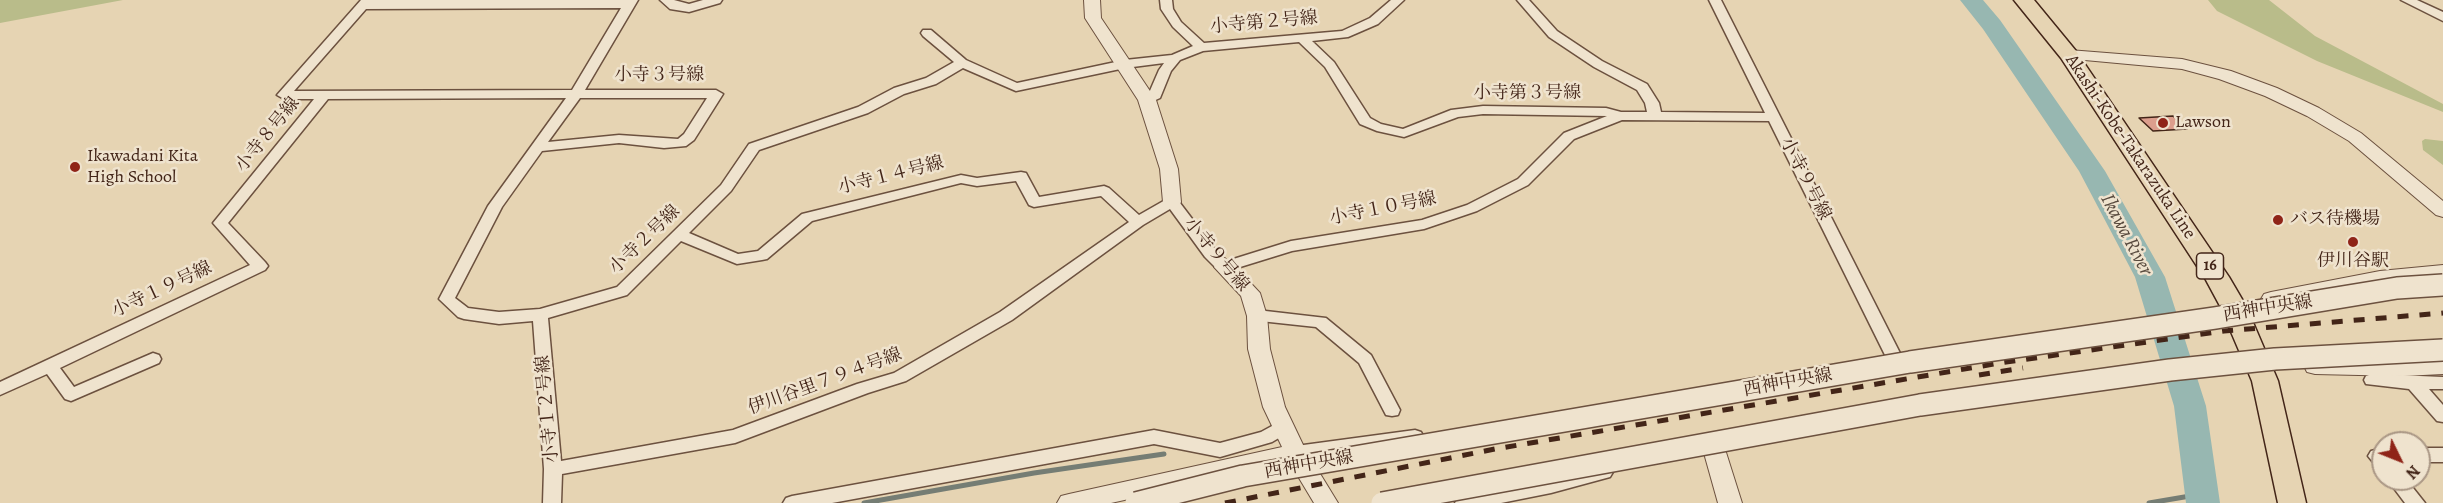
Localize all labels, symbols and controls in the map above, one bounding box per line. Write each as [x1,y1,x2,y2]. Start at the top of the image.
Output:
street label: 小寺第２号線 [1209,8,1319,38]
street label: Akashi-Kobe-Takarazuka Line [2060,51,2200,243]
street label: 小寺３号線 [614,65,704,87]
street label: 小寺第３号線 [1473,83,1581,105]
street label: 小寺８号線 [231,93,305,177]
place label: Lawson [2175,112,2231,134]
marker: Lawson [2156,116,2170,130]
street label: 小寺９号線 [1775,134,1835,224]
place label: Ikawadani Kita High School [87,146,198,188]
street label: 小寺１４号線 [836,152,946,200]
marker: Ikawadani Kita High School [68,160,82,174]
street label: 小寺１０号線 [1328,188,1438,230]
water label: Ikawa River [2095,190,2157,280]
street label: 小寺２号線 [605,201,685,279]
place label: バス待機場 [2290,209,2380,231]
marker: バス待機場 [2271,213,2285,227]
street label: 小寺９号線 [1179,214,1253,296]
marker: 伊川谷駅 [2346,235,2360,249]
place label: 伊川谷駅 [2317,251,2389,273]
road number: 16 [2196,253,2224,279]
street label: 小寺１９号線 [108,257,216,323]
street label: 西神中央線 [2222,291,2314,327]
street label: 伊川谷里７９４号線 [745,344,905,420]
street label: 小寺１２号線 [533,354,563,464]
street label: 西神中央線 [1742,365,1834,401]
north arrow [2371,431,2431,491]
street label: 西神中央線 [1263,447,1355,483]
text: N [2401,460,2425,484]

